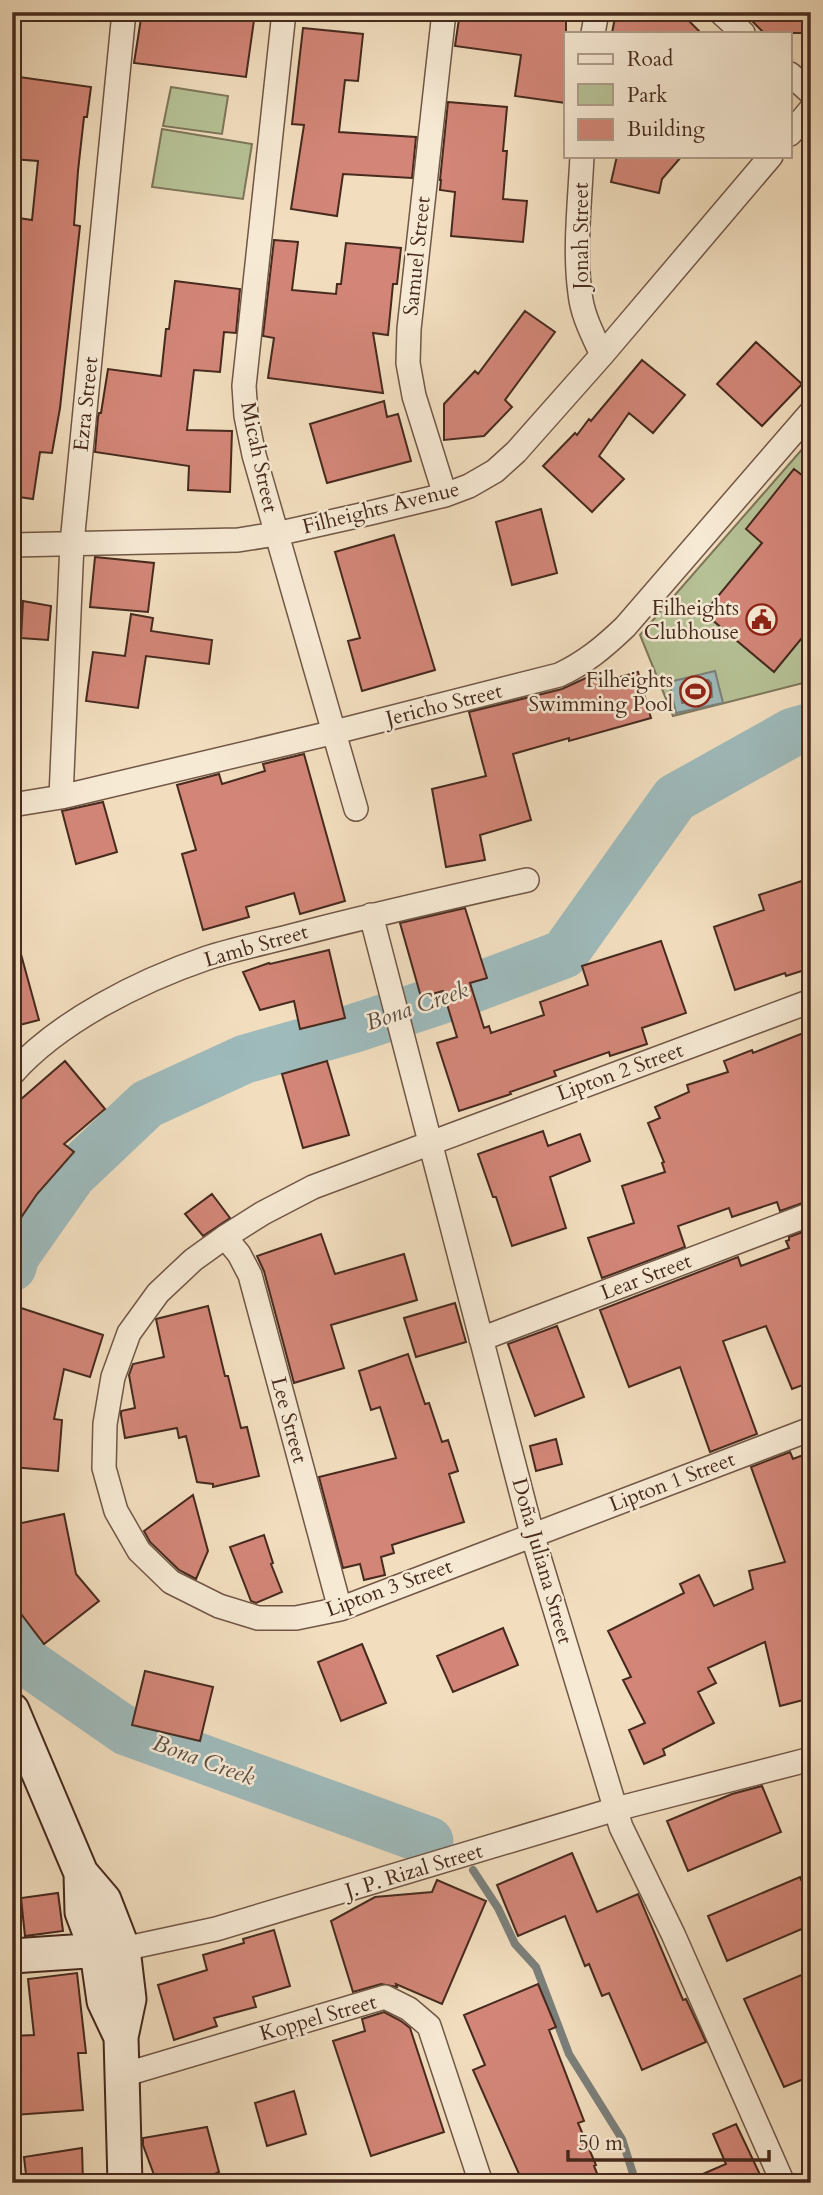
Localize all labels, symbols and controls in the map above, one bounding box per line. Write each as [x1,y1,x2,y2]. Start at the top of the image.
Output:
legend [564,32,792,158]
text: Road [627,45,673,74]
text: Park [627,81,668,110]
text: Building [627,115,705,144]
street label: Jonah Street [567,182,596,293]
street label: Samuel Street [396,194,438,317]
street label: Ezra Street [67,355,105,453]
street label: Micah Street [233,399,285,515]
street label: Filheights Avenue [299,474,463,542]
place label: Filheights Clubhouse [644,594,739,647]
public building icon: Filheights Clubhouse [745,603,779,637]
place label: Filheights Swimming Pool [529,666,673,719]
sports icon: Filheights Swimming Pool [679,675,713,709]
street label: Jericho Street [380,676,506,734]
street label: Lamb Street [201,917,312,975]
water label: Bona Creek [362,974,473,1038]
street label: Lipton 2 Street [553,1036,687,1108]
street label: Lear Street [596,1246,696,1308]
street label: Lee Street [264,1374,314,1467]
street label: Lipton 1 Street [605,1445,739,1519]
street label: Doña Juliana Street [504,1475,580,1648]
street label: Lipton 3 Street [322,1552,456,1624]
water label: Bona Creek [149,1727,260,1793]
street label: J. P. Rizal Street [339,1836,486,1906]
street label: Koppel Street [256,1987,380,2049]
scale bar [568,2118,769,2162]
text: 50 m [578,2129,623,2158]

